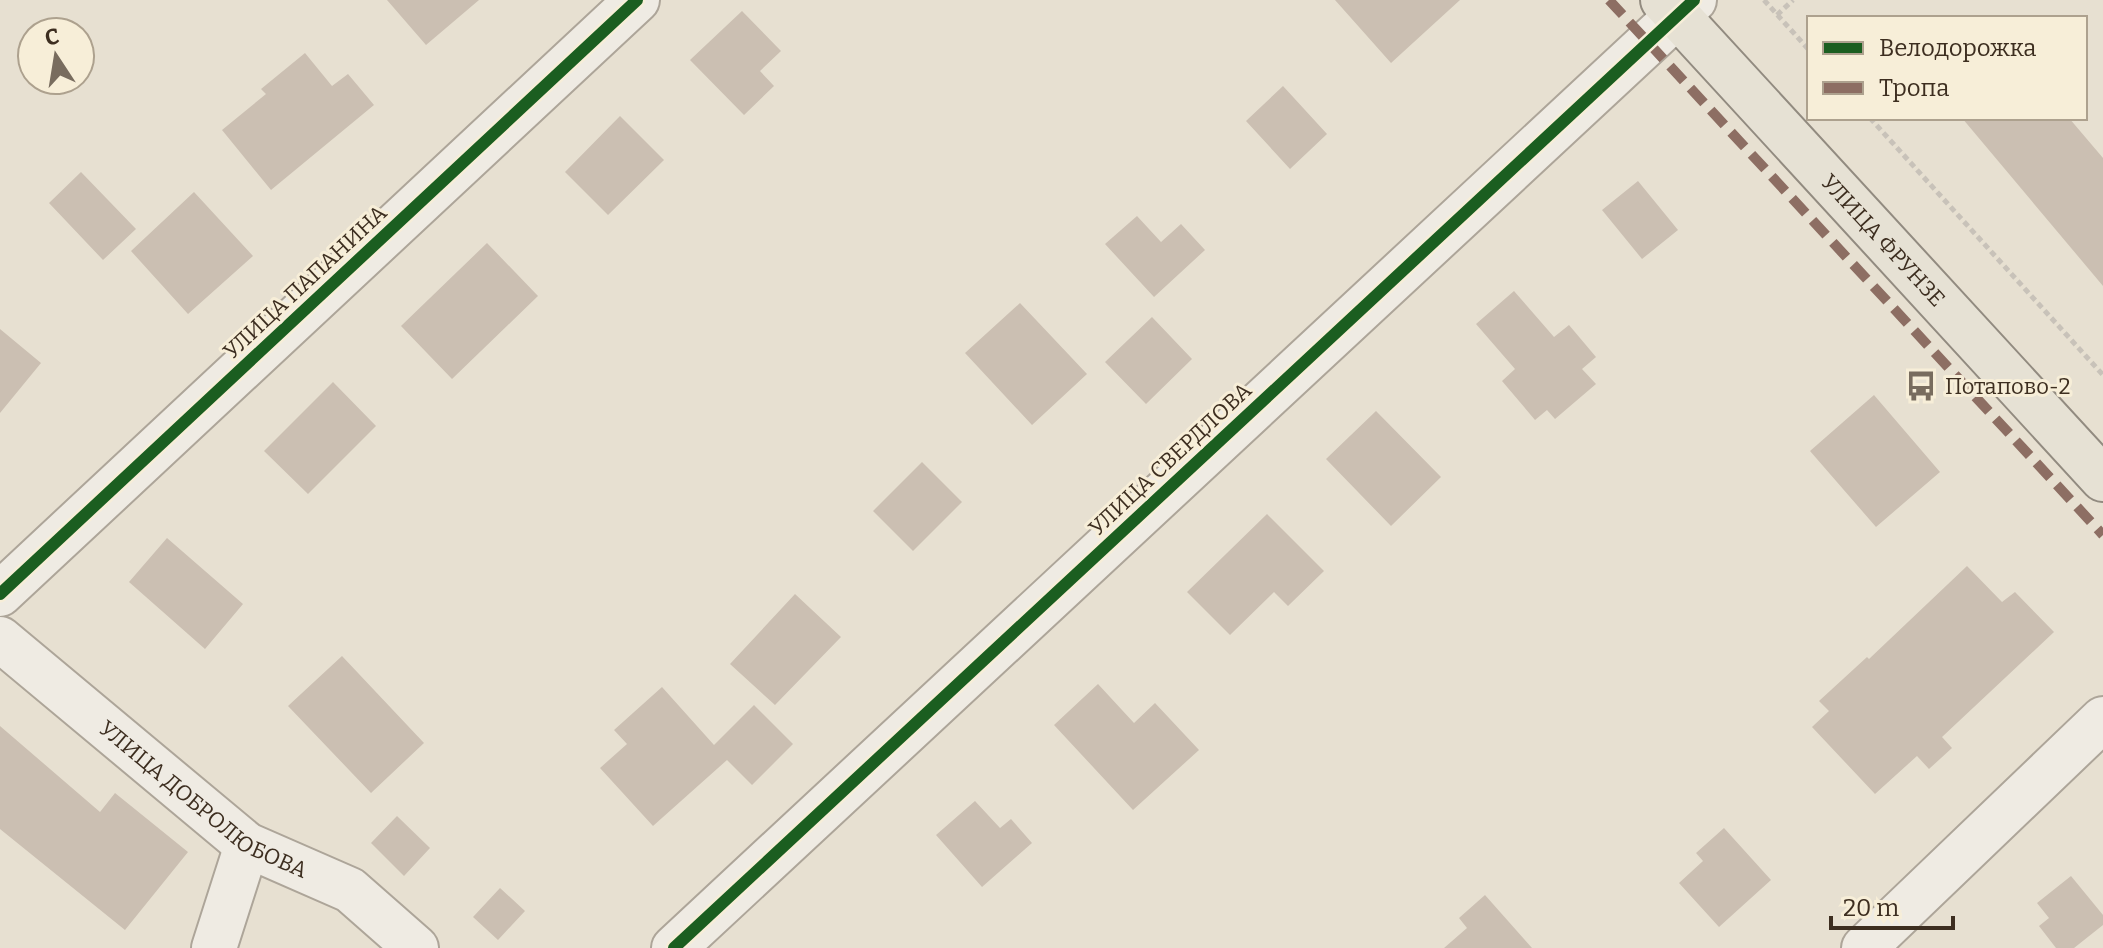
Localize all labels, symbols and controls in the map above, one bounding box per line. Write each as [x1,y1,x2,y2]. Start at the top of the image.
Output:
north arrow [16,16,96,96]
legend [1807,16,2087,120]
text: С [42,22,62,52]
text: Велодорожка [1879,34,2036,62]
text: Тропа [1879,74,1950,102]
street label: УЛИЦА ФРУНЗЕ [1816,168,1951,312]
street label: УЛИЦА ПАПАНИНА [218,199,393,365]
bus stop icon: Потапово-2 [1904,369,1938,403]
place label: Потапово-2 [1945,373,2071,400]
street label: УЛИЦА СВЕРДЛОВА [1083,376,1257,541]
street label: УЛИЦА ДОБРОЛЮБОВА [94,714,312,883]
scale bar [1831,880,1953,930]
text: 20 m [1843,894,1899,922]

